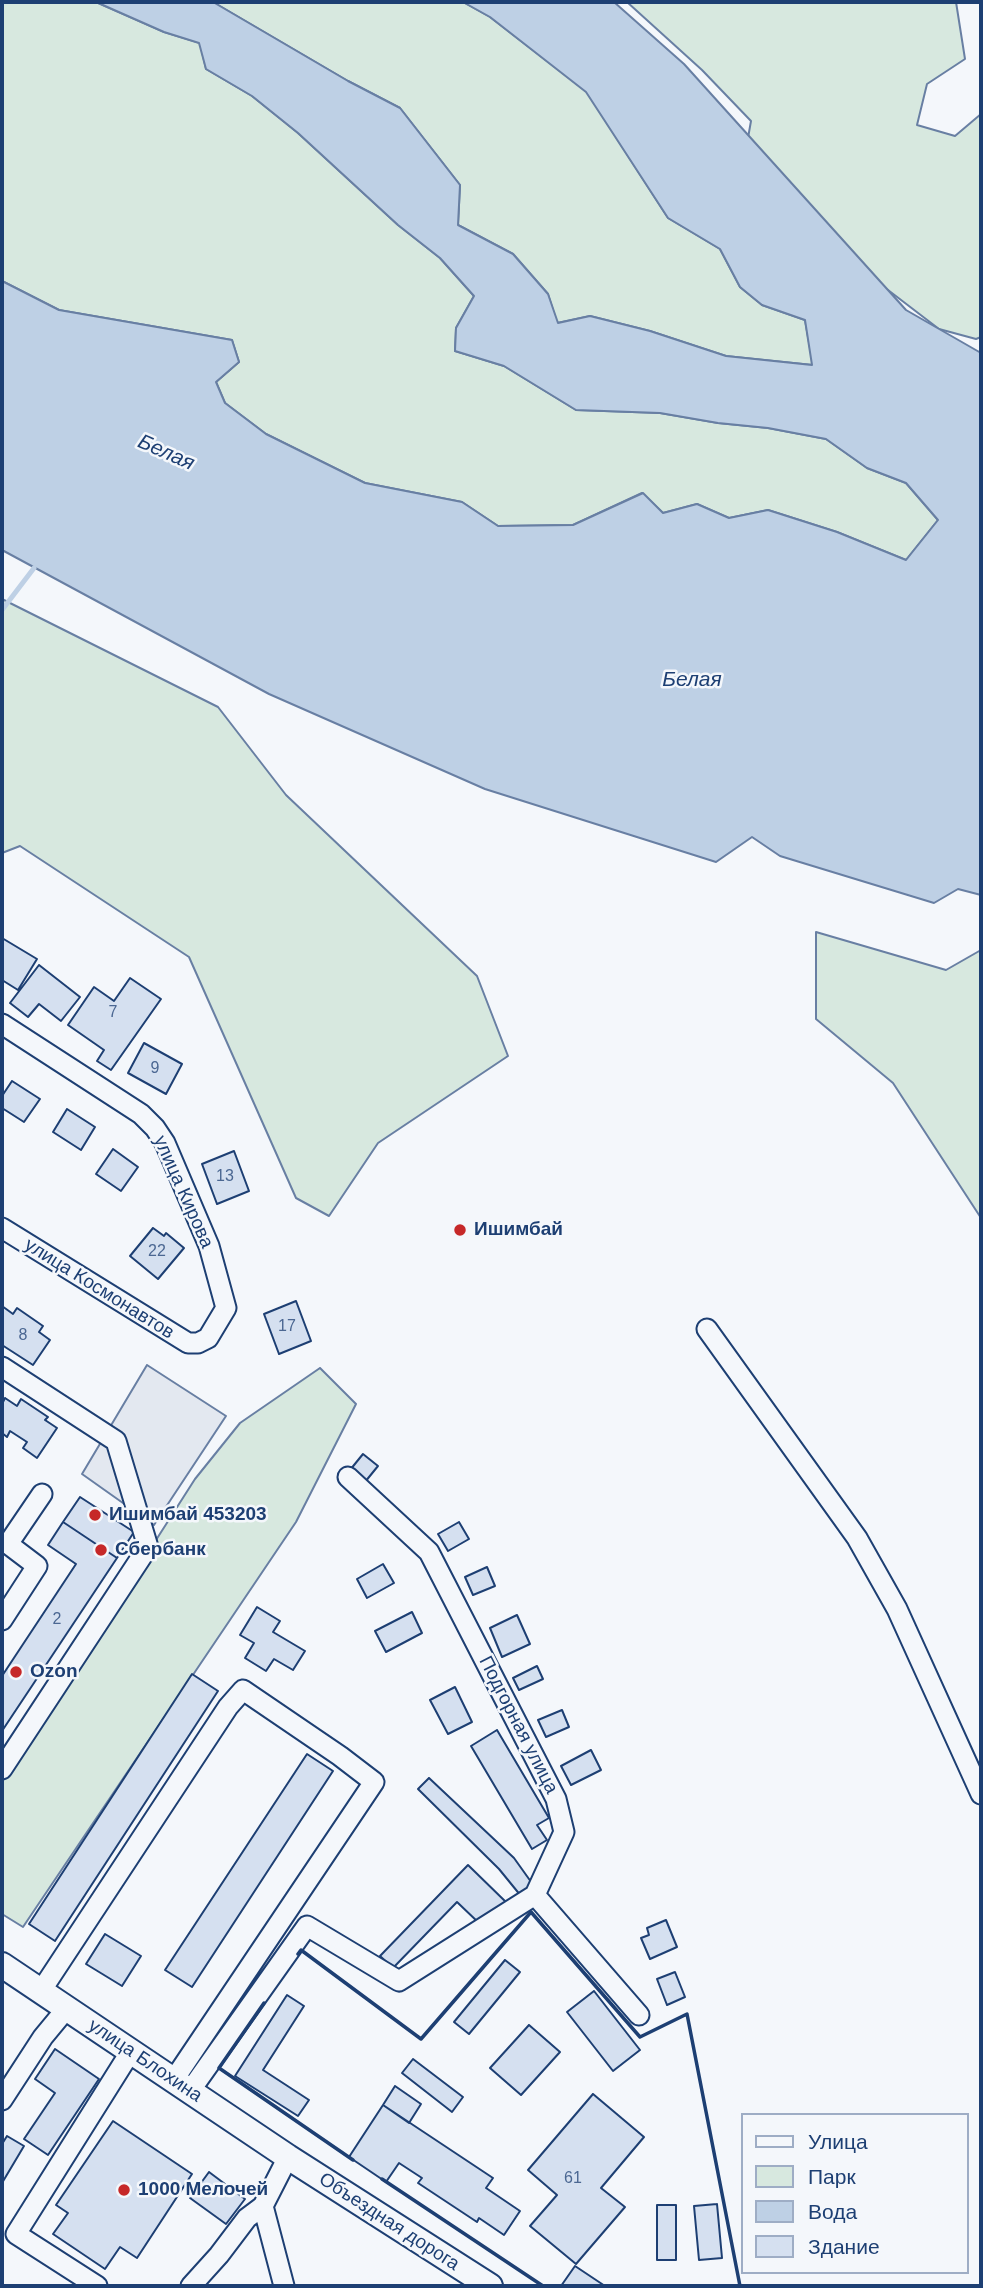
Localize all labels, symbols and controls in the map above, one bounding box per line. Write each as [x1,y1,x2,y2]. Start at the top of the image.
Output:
water label: Белая [134,429,198,477]
water label: Белая [662,667,722,693]
house number: 7 [109,1003,117,1023]
house number: 9 [151,1059,159,1079]
street label: улица Кирова [148,1132,218,1252]
house number: 13 [216,1167,234,1187]
place label: Ишимбай [474,1219,563,1241]
marker: Ишимбай [452,1222,468,1238]
street label: улица Космонавтов [20,1234,178,1344]
house number: 22 [148,1242,166,1262]
house number: 17 [278,1317,296,1337]
house number: 8 [19,1326,27,1346]
place label: Ишимбай 453203 [109,1504,267,1526]
marker: Ишимбай 453203 [87,1507,103,1523]
place label: Сбербанк [115,1539,206,1561]
marker: Сбербанк [93,1542,109,1558]
house number: 2 [53,1610,61,1630]
street label: Подгорная улица [473,1652,563,1798]
place label: Ozon [30,1661,77,1683]
marker: Ozon [8,1664,24,1680]
street label: улица Блохина [84,2014,206,2108]
legend [741,2113,969,2274]
text: Улица [808,2130,868,2153]
text: Парк [808,2165,856,2188]
street label: Объездная дорога [314,2168,464,2276]
house number: 61 [564,2169,582,2189]
place label: 1000 Мелочей [138,2179,268,2201]
marker: 1000 Мелочей [116,2182,132,2198]
text: Вода [808,2200,857,2223]
text: Здание [808,2235,880,2258]

